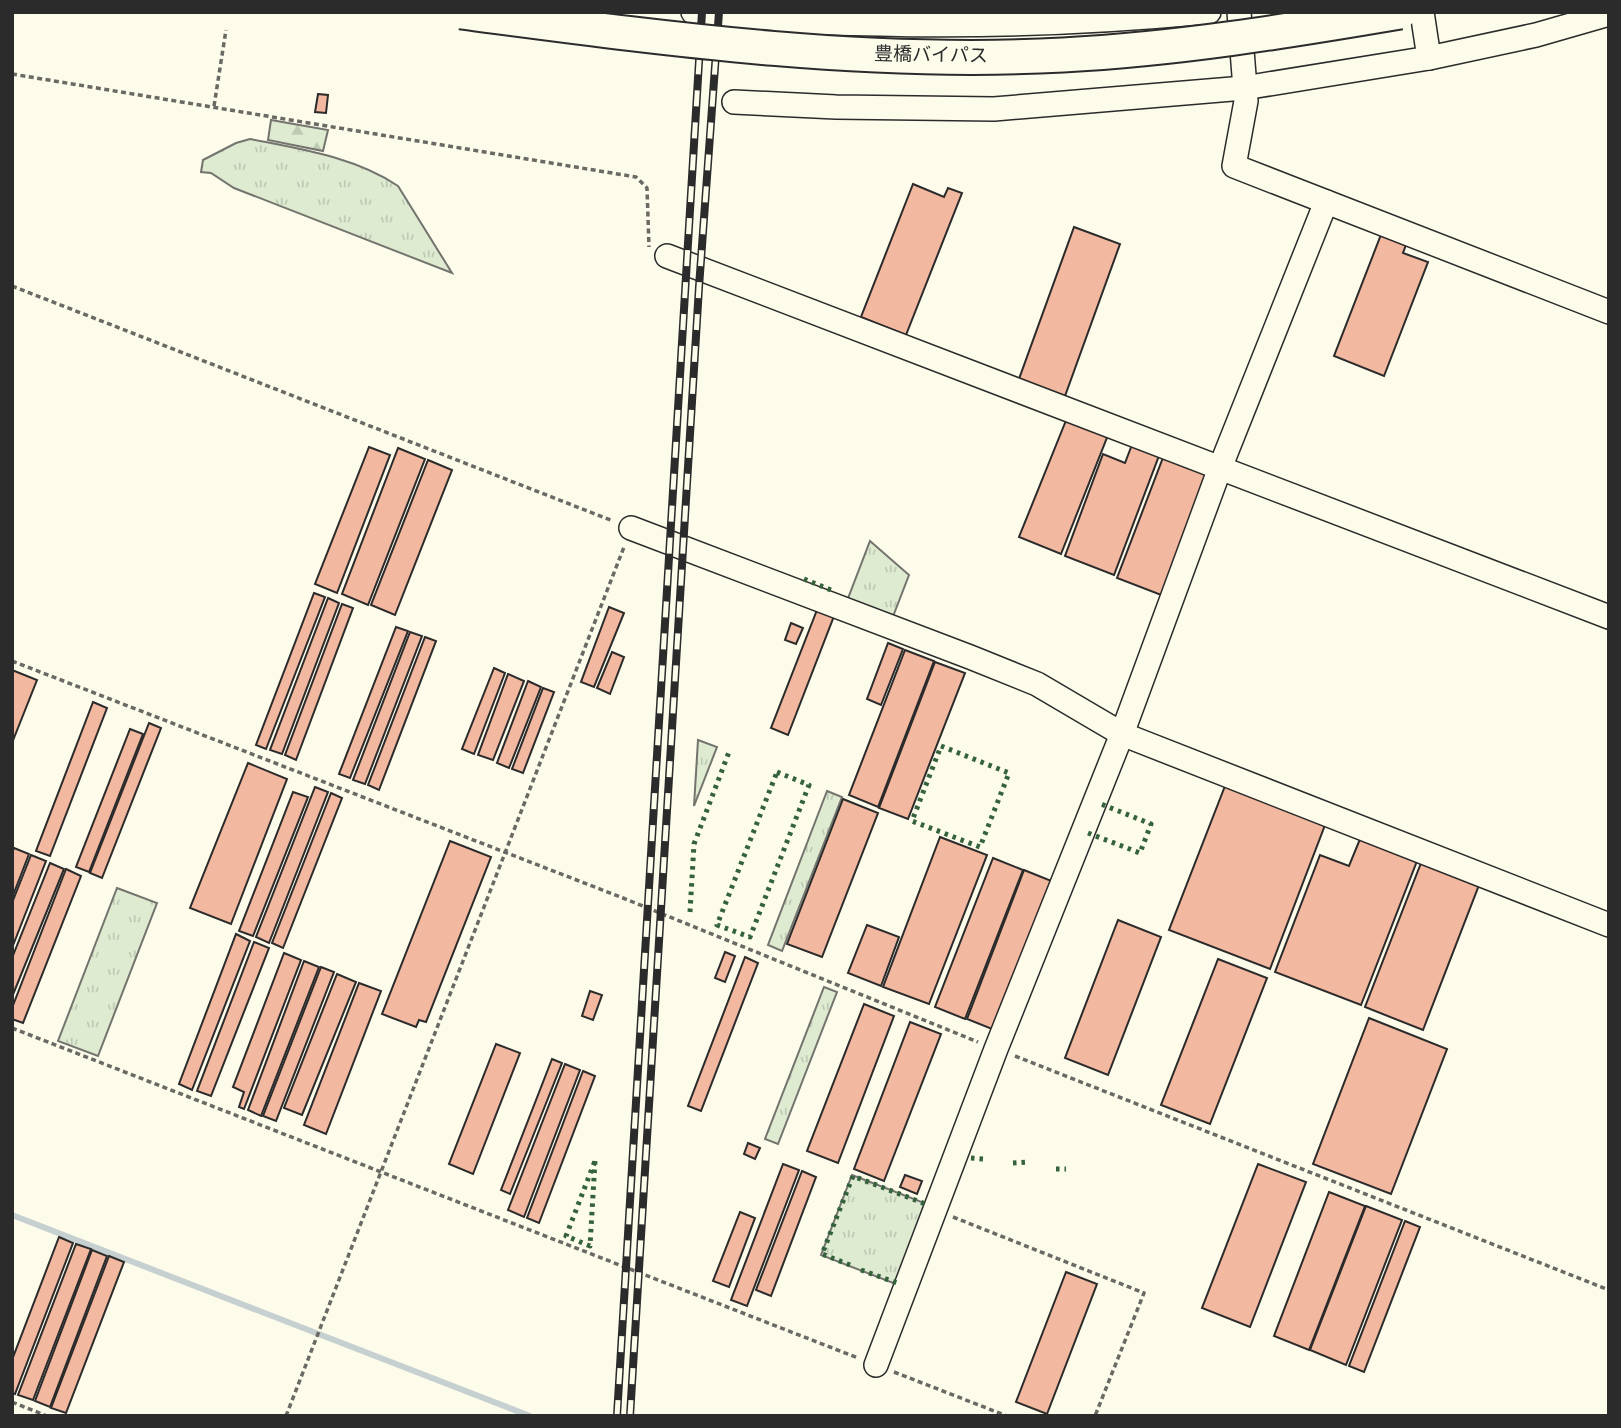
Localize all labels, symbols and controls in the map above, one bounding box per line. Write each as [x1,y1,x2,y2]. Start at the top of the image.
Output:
street label: 豊橋バイパス [874,42,988,66]

